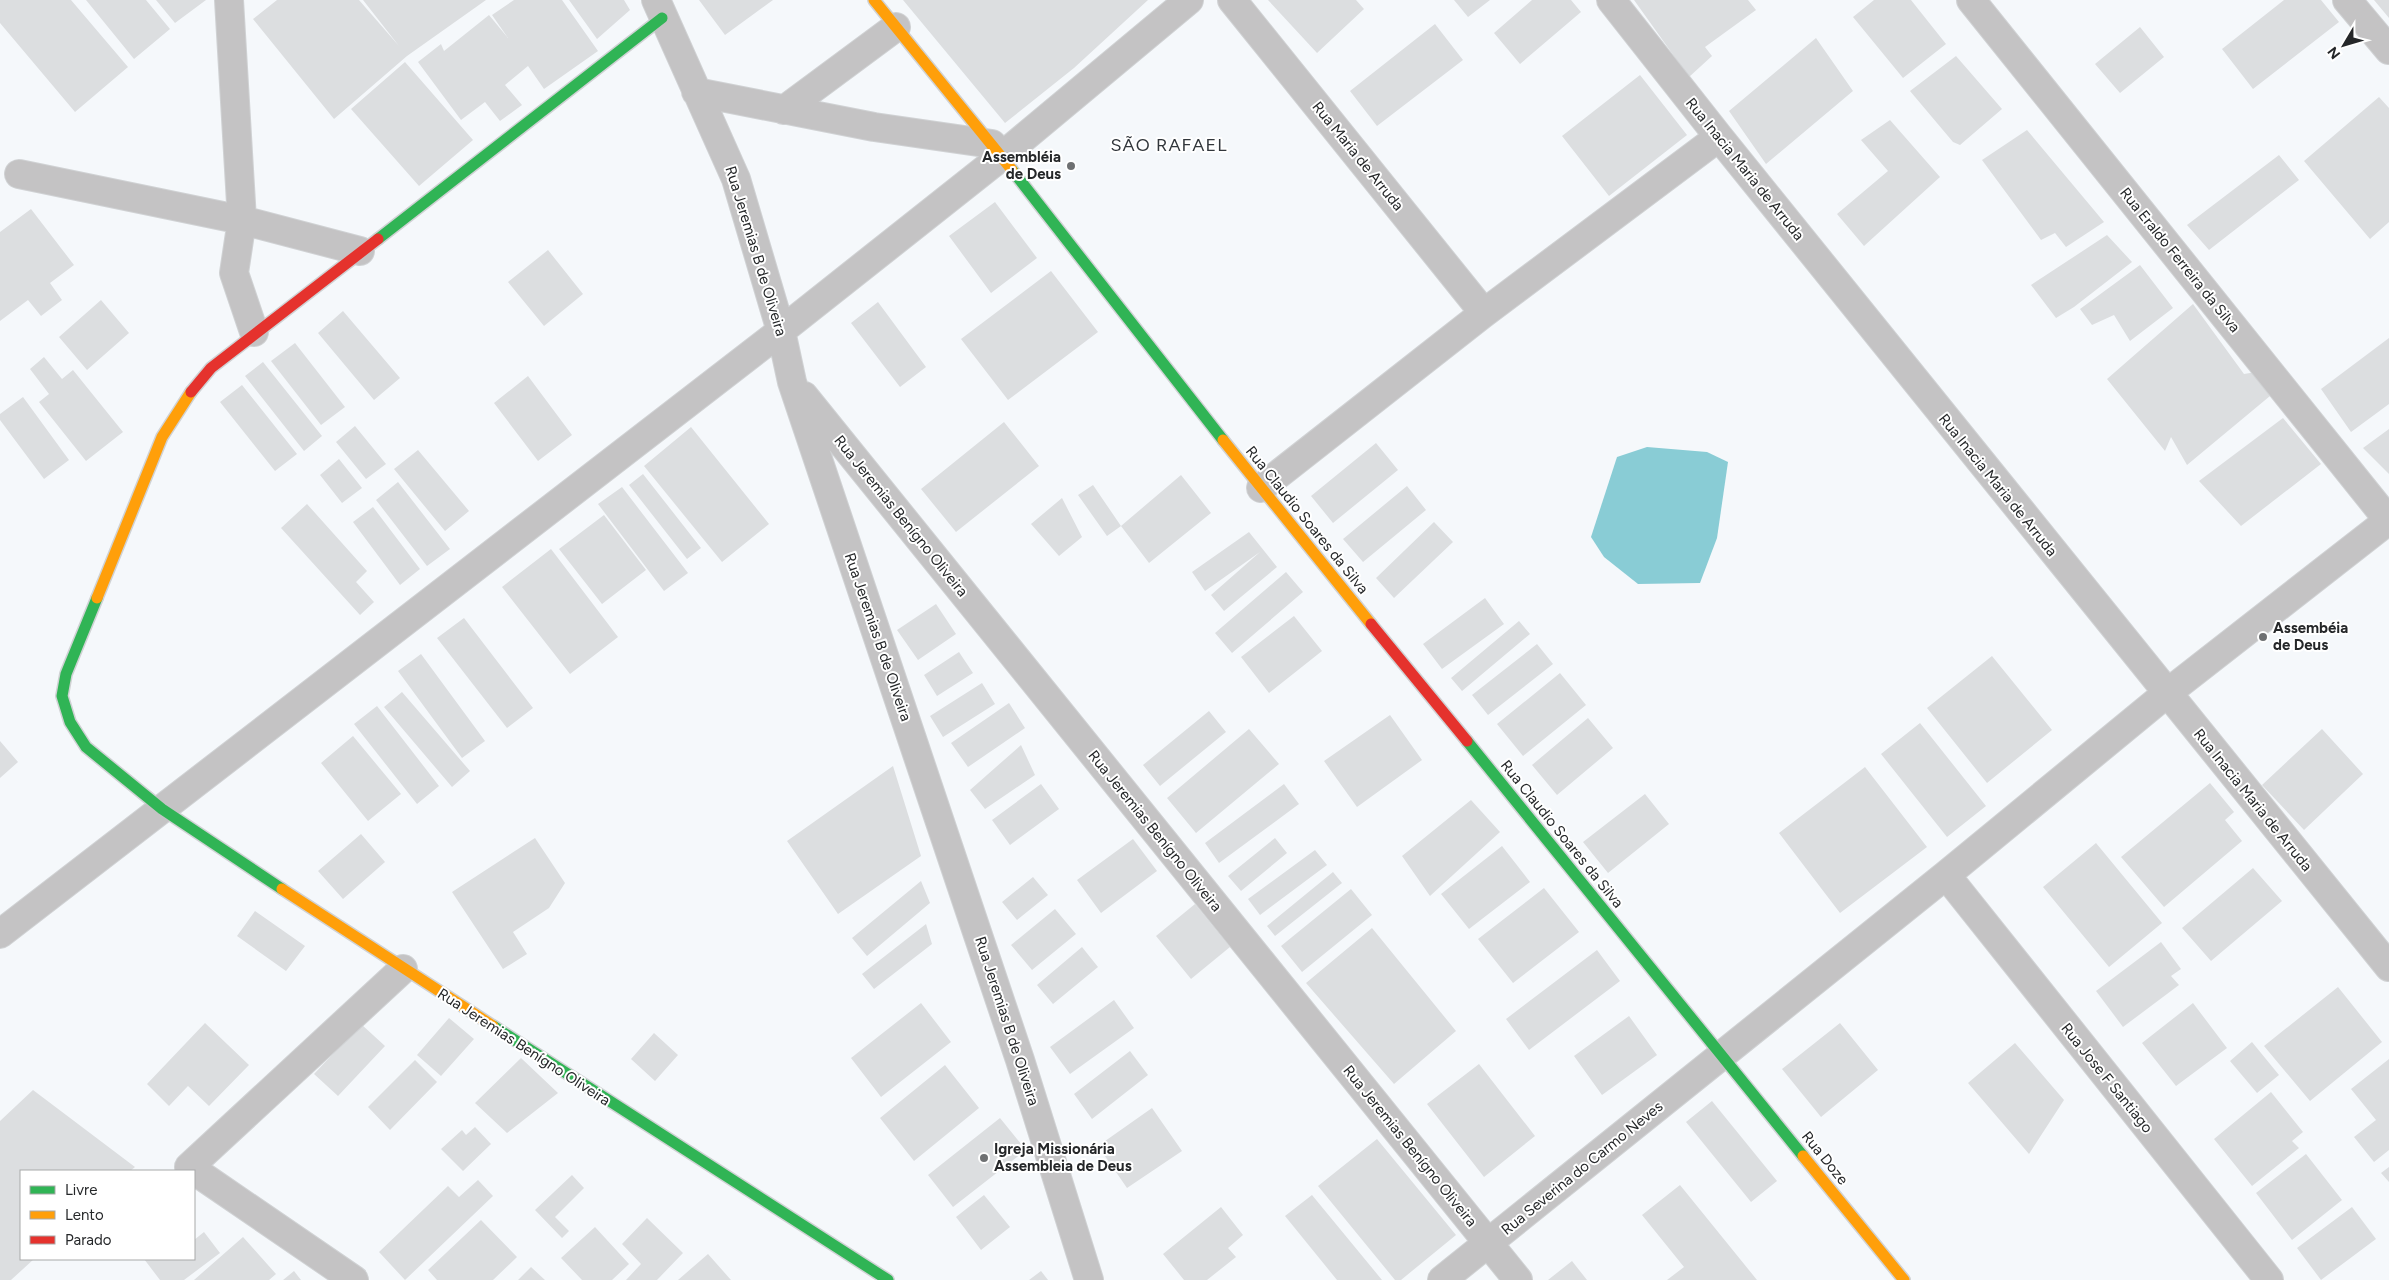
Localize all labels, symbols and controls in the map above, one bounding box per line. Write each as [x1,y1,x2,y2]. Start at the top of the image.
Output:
north arrow [2319,20,2369,70]
text: N [2324,43,2344,62]
street label: Rua Inacia Maria de Arruda [1682,94,1808,244]
street label: Rua Maria de Arruda [1308,98,1408,214]
district label: SÃO RAFAEL [1110,134,1228,156]
place label: Assembléia de Deus [982,148,1061,183]
marker: Assembléia de Deus [1065,160,1077,172]
street label: Rua Jeremias B de Oliveira [722,164,790,338]
street label: Rua Eraldo Ferreira da Silva [2116,184,2244,336]
street label: Rua Inacia Maria de Arruda [1935,410,2061,560]
street label: Rua Jeremias Benígno Oliveira [830,432,972,600]
street label: Rua Claudio Soares da Silva [1242,443,1372,597]
street label: Rua Jeremias B de Oliveira [841,550,915,724]
place label: Assembéia de Deus [2273,619,2348,654]
marker: Assembéia de Deus [2257,631,2269,643]
street label: Rua Inacia Maria de Arruda [2190,725,2316,875]
street label: Rua Jeremias Benígno Oliveira [1084,747,1226,915]
street label: Rua Claudio Soares da Silva [1497,757,1627,911]
street label: Rua Jeremias B de Oliveira [971,934,1043,1108]
street label: Rua Jeremias Benígno Oliveira [434,984,614,1110]
street label: Rua Jose F Santiago [2057,1020,2157,1137]
street label: Rua Jeremias Benígno Oliveira [1339,1062,1481,1230]
street label: Rua Severina do Carmo Neves [1498,1097,1666,1239]
street label: Rua Doze [1798,1128,1852,1188]
place label: Igreja Missionária Assembleia de Deus [994,1140,1132,1175]
marker: Igreja Missionária Assembleia de Deus [978,1152,990,1164]
legend [20,1170,195,1260]
text: Livre [65,1181,97,1199]
text: Lento [65,1206,104,1224]
text: Parado [65,1231,112,1249]

